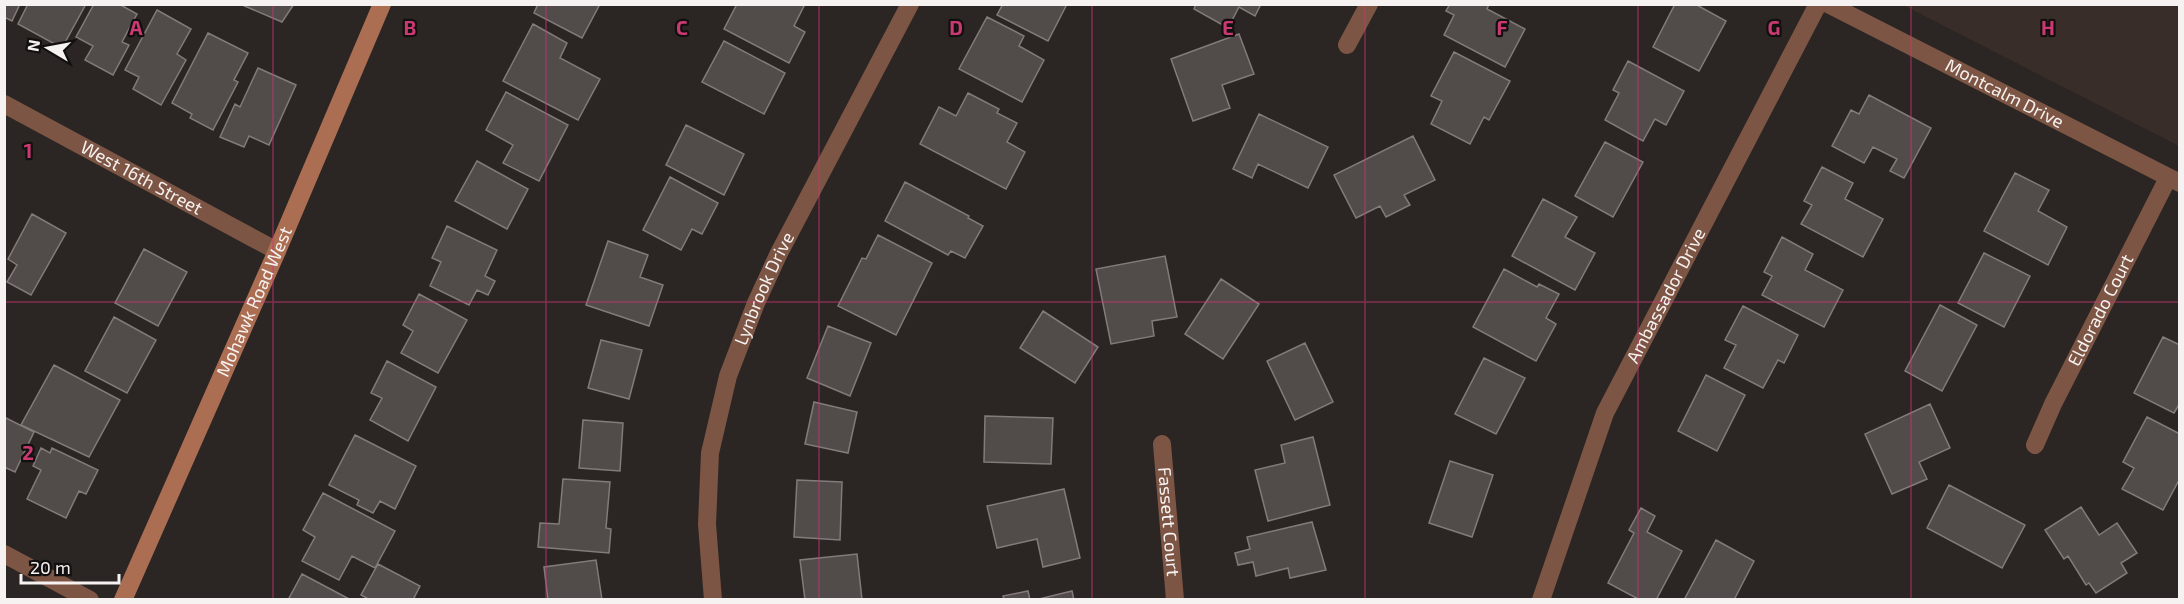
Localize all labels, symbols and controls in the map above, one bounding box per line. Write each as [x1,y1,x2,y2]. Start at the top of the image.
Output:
text: A [129,15,143,39]
text: B [404,15,416,39]
text: C [676,15,688,39]
text: D [949,15,963,39]
text: E [1222,15,1234,39]
text: F [1496,15,1508,39]
text: G [1768,15,1780,39]
text: H [2041,15,2055,39]
north arrow [18,18,78,78]
text: N [22,38,43,53]
street label: Montcalm Drive [1942,54,2068,132]
street label: West 16th Street [77,135,207,219]
text: 1 [24,138,32,162]
street label: Mohawk Road West [211,223,296,380]
street label: Ambassador Drive [1621,224,1710,367]
street label: Lynbrook Drive [729,228,798,348]
street label: Eldorado Court [2062,250,2137,369]
text: 2 [22,440,34,464]
street label: Fassett Court [1154,466,1185,577]
scale bar [21,547,118,585]
text: 20 m [30,556,71,578]

